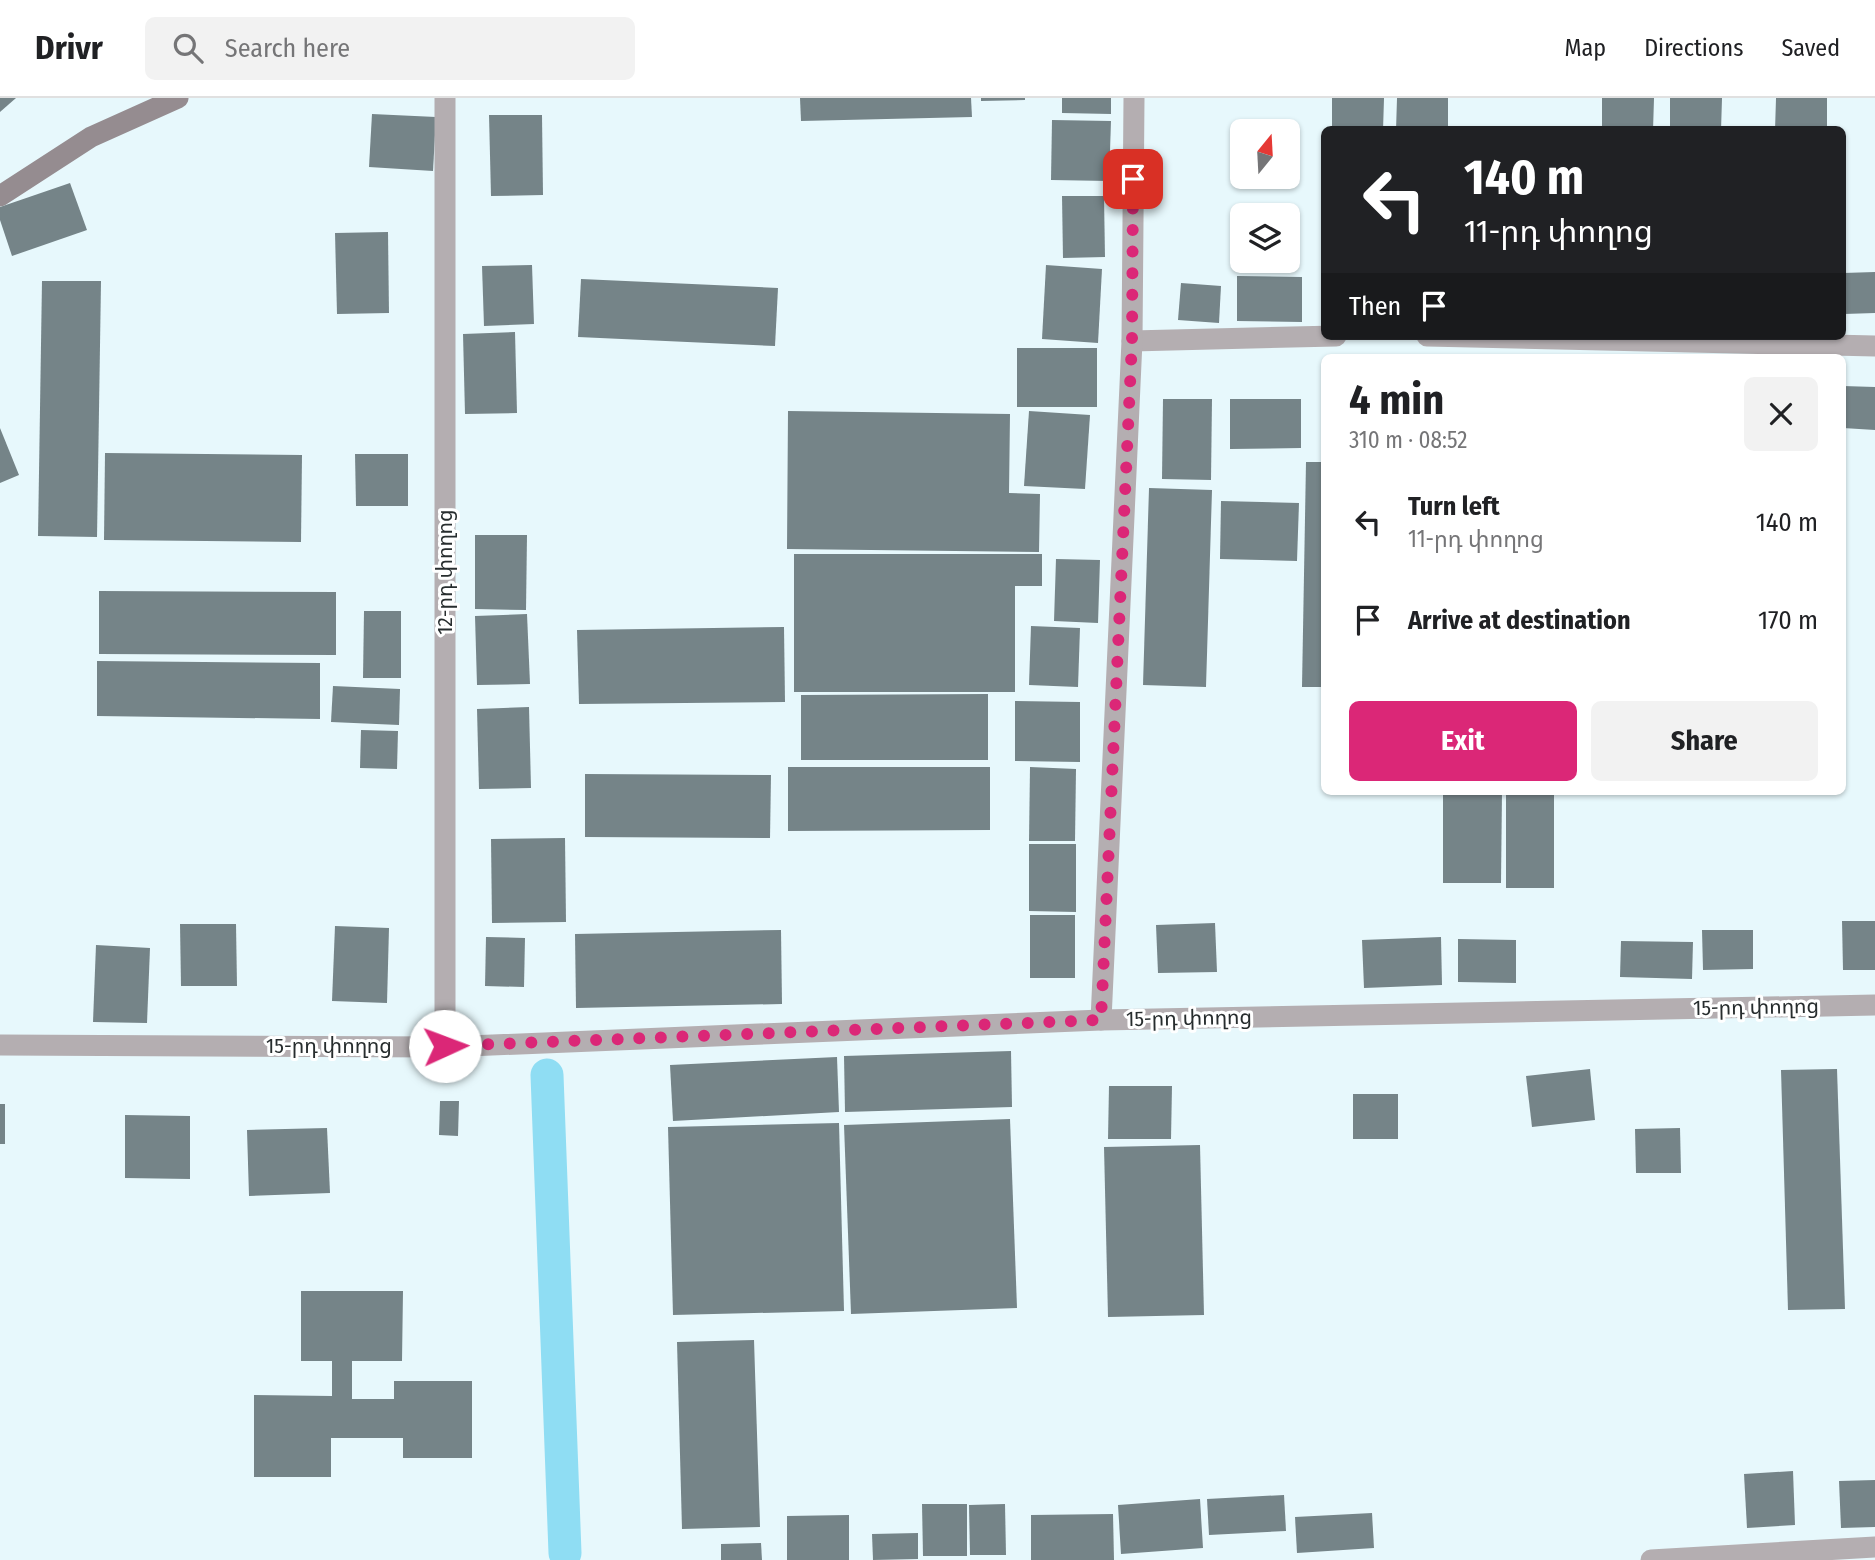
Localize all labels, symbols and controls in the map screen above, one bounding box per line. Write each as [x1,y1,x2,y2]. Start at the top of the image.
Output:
search box [145,17,635,80]
text: Drivr [35,28,103,68]
icon: search [169,29,207,67]
text: Search here [225,33,350,64]
text: Map [1565,34,1606,62]
text: Directions [1644,34,1743,62]
text: Saved [1781,34,1840,62]
north arrow [1230,119,1300,189]
map controls [1230,119,1300,273]
text: 140 m [1464,148,1584,207]
pin [1103,149,1163,209]
icon: left [1349,154,1440,245]
icon: arrive [1114,160,1152,198]
button: layers [1230,203,1300,273]
text: 11-րդ փողոց [1464,212,1653,250]
icon: arrive [1415,287,1453,325]
text: Then [1349,291,1401,322]
text: 4 min [1349,375,1444,425]
button: close [1744,377,1818,451]
text: 310 m · 08:52 [1349,426,1467,454]
text: Turn left [1408,491,1500,522]
icon: left [1349,503,1387,541]
text: 140 m [1756,507,1818,538]
street label: 12-րդ փողոց [432,509,458,635]
text: 11-րդ փողոց [1408,525,1544,553]
icon: arrive [1349,601,1387,639]
text: Arrive at destination [1408,605,1631,636]
text: 170 m [1758,605,1818,636]
button: Exit [1349,701,1577,781]
button: Share [1591,701,1818,781]
street label: 15-րդ փողոց [1693,993,1819,1021]
street label: 15-րդ փողոց [1126,1004,1252,1032]
position arrow [408,1009,482,1083]
street label: 15-րդ փողոց [266,1033,392,1059]

